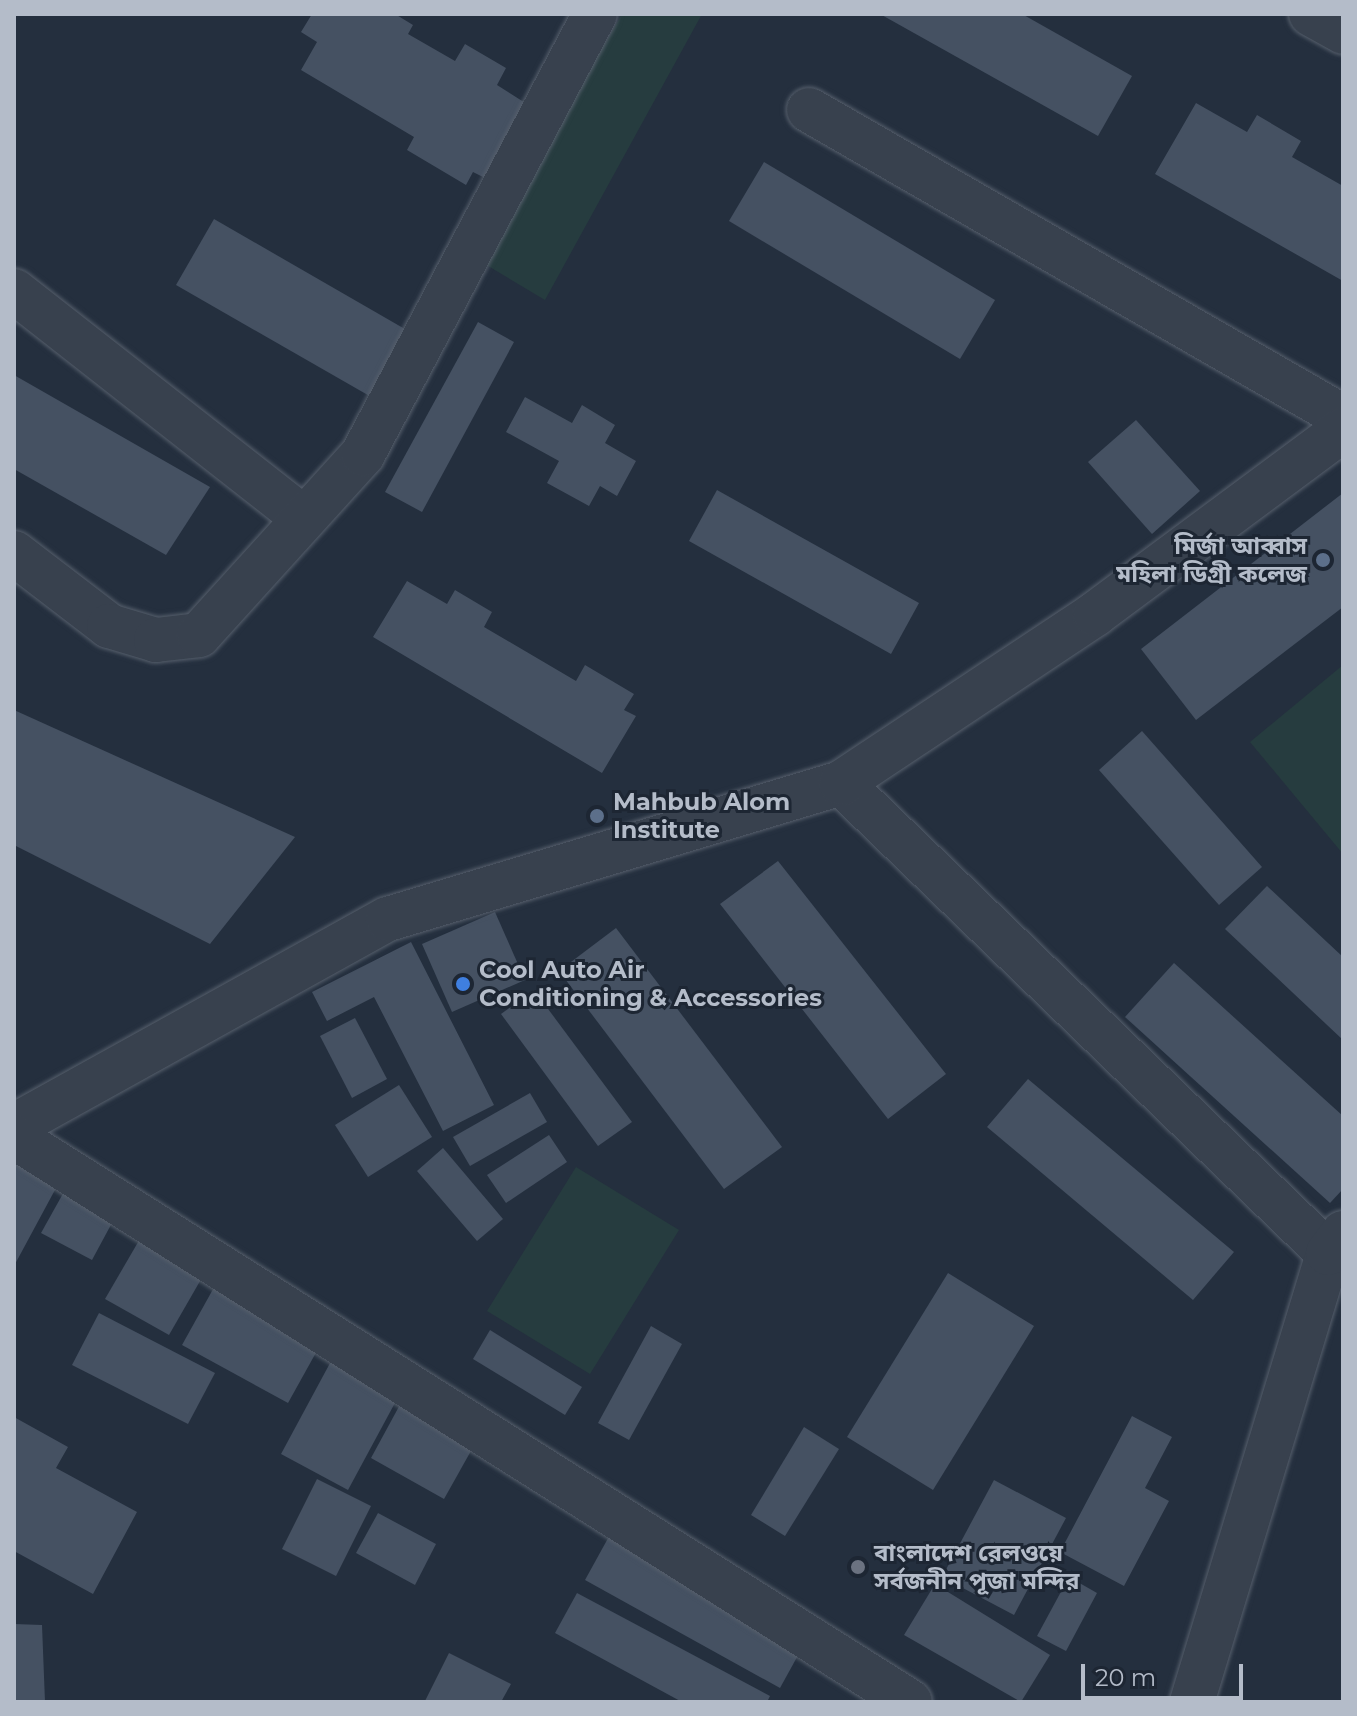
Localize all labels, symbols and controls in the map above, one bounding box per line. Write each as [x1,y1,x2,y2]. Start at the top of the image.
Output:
place label: মির্জা আব্বাস মহিলা ডিগ্রী কলেজ [1116,532,1307,588]
marker: মির্জা আব্বাস মহিলা ডিগ্রী কলেজ [1314,551,1332,569]
place label: Mahbub Alom Institute [613,788,790,844]
marker: Mahbub Alom Institute [588,807,606,825]
place label: Cool Auto Air Conditioning & Accessories [479,956,822,1012]
marker: Cool Auto Air Conditioning & Accessories [454,975,472,993]
place label: বাংলাদেশ রেলওয়ে সর্বজনীন পূজা মন্দির [874,1539,1079,1595]
marker: বাংলাদেশ রেলওয়ে সর্বজনীন পূজা মন্দির [849,1558,867,1576]
scale bar [1085,1648,1247,1698]
text: 20 m [1095,1663,1156,1692]

